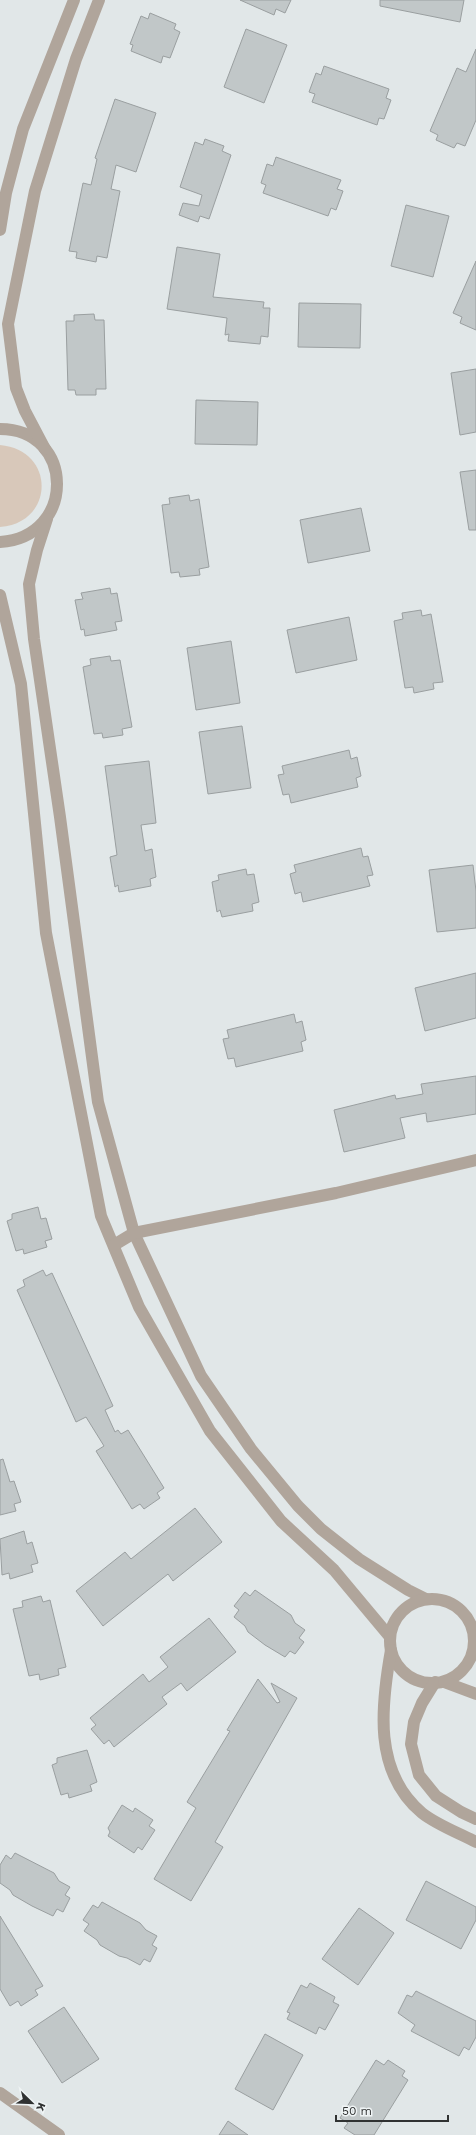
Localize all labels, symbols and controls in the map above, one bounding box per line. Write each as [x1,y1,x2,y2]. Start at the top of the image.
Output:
north arrow [12,2083,52,2123]
scale bar [336,2097,448,2123]
text: K [33,2101,48,2113]
text: 50 m [342,2104,372,2118]

